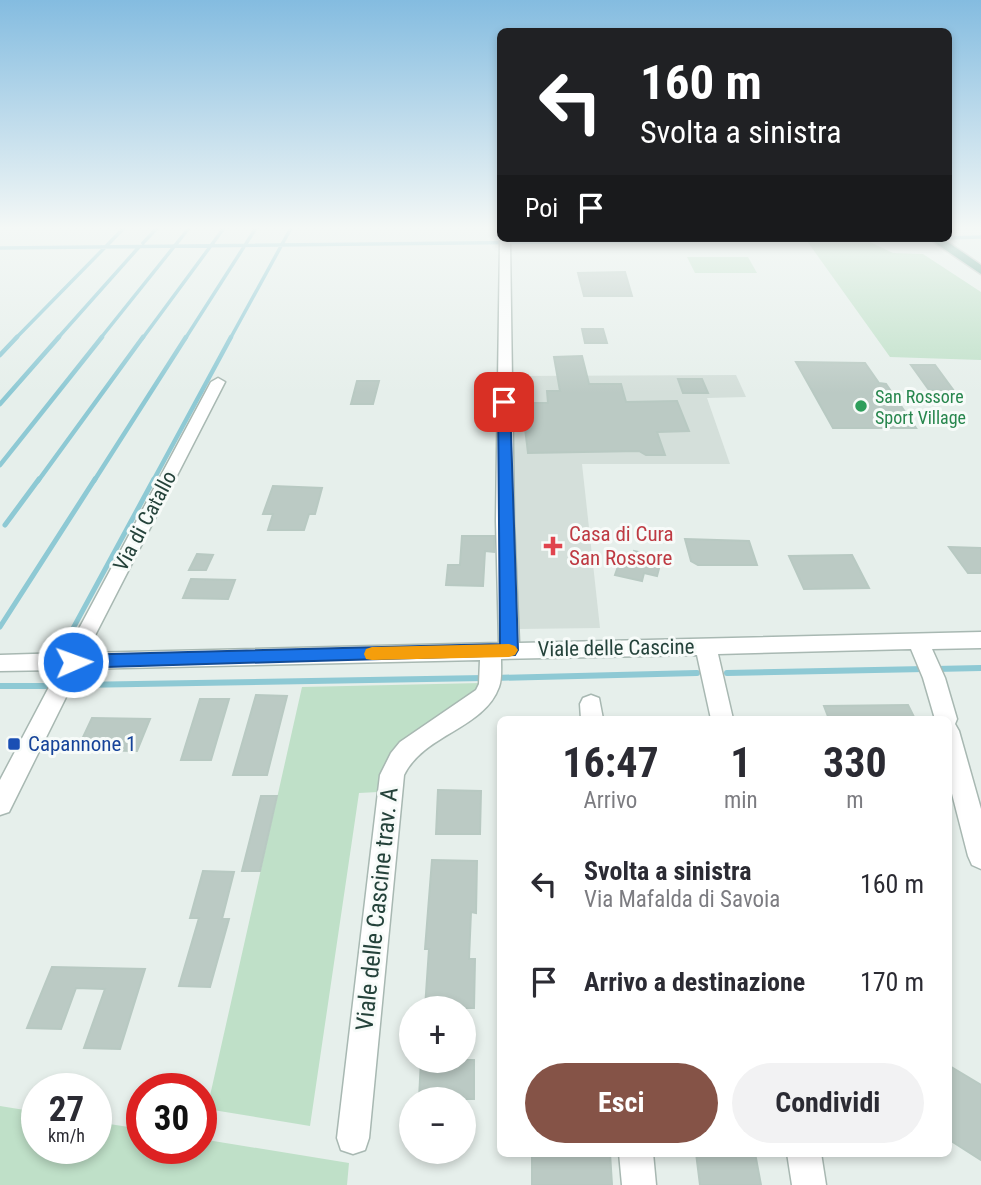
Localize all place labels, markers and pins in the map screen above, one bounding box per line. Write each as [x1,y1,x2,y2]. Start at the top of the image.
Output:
pin [474,372,534,432]
place label: San Rossore Sport Village [875,386,966,428]
marker: San Rossore Sport Village [853,398,869,414]
place label: Casa di Cura San Rossore [569,522,674,570]
marker: Casa di Cura San Rossore [543,536,563,556]
place label: Capannone 1 [28,732,136,756]
marker: Capannone 1 [6,736,22,752]

